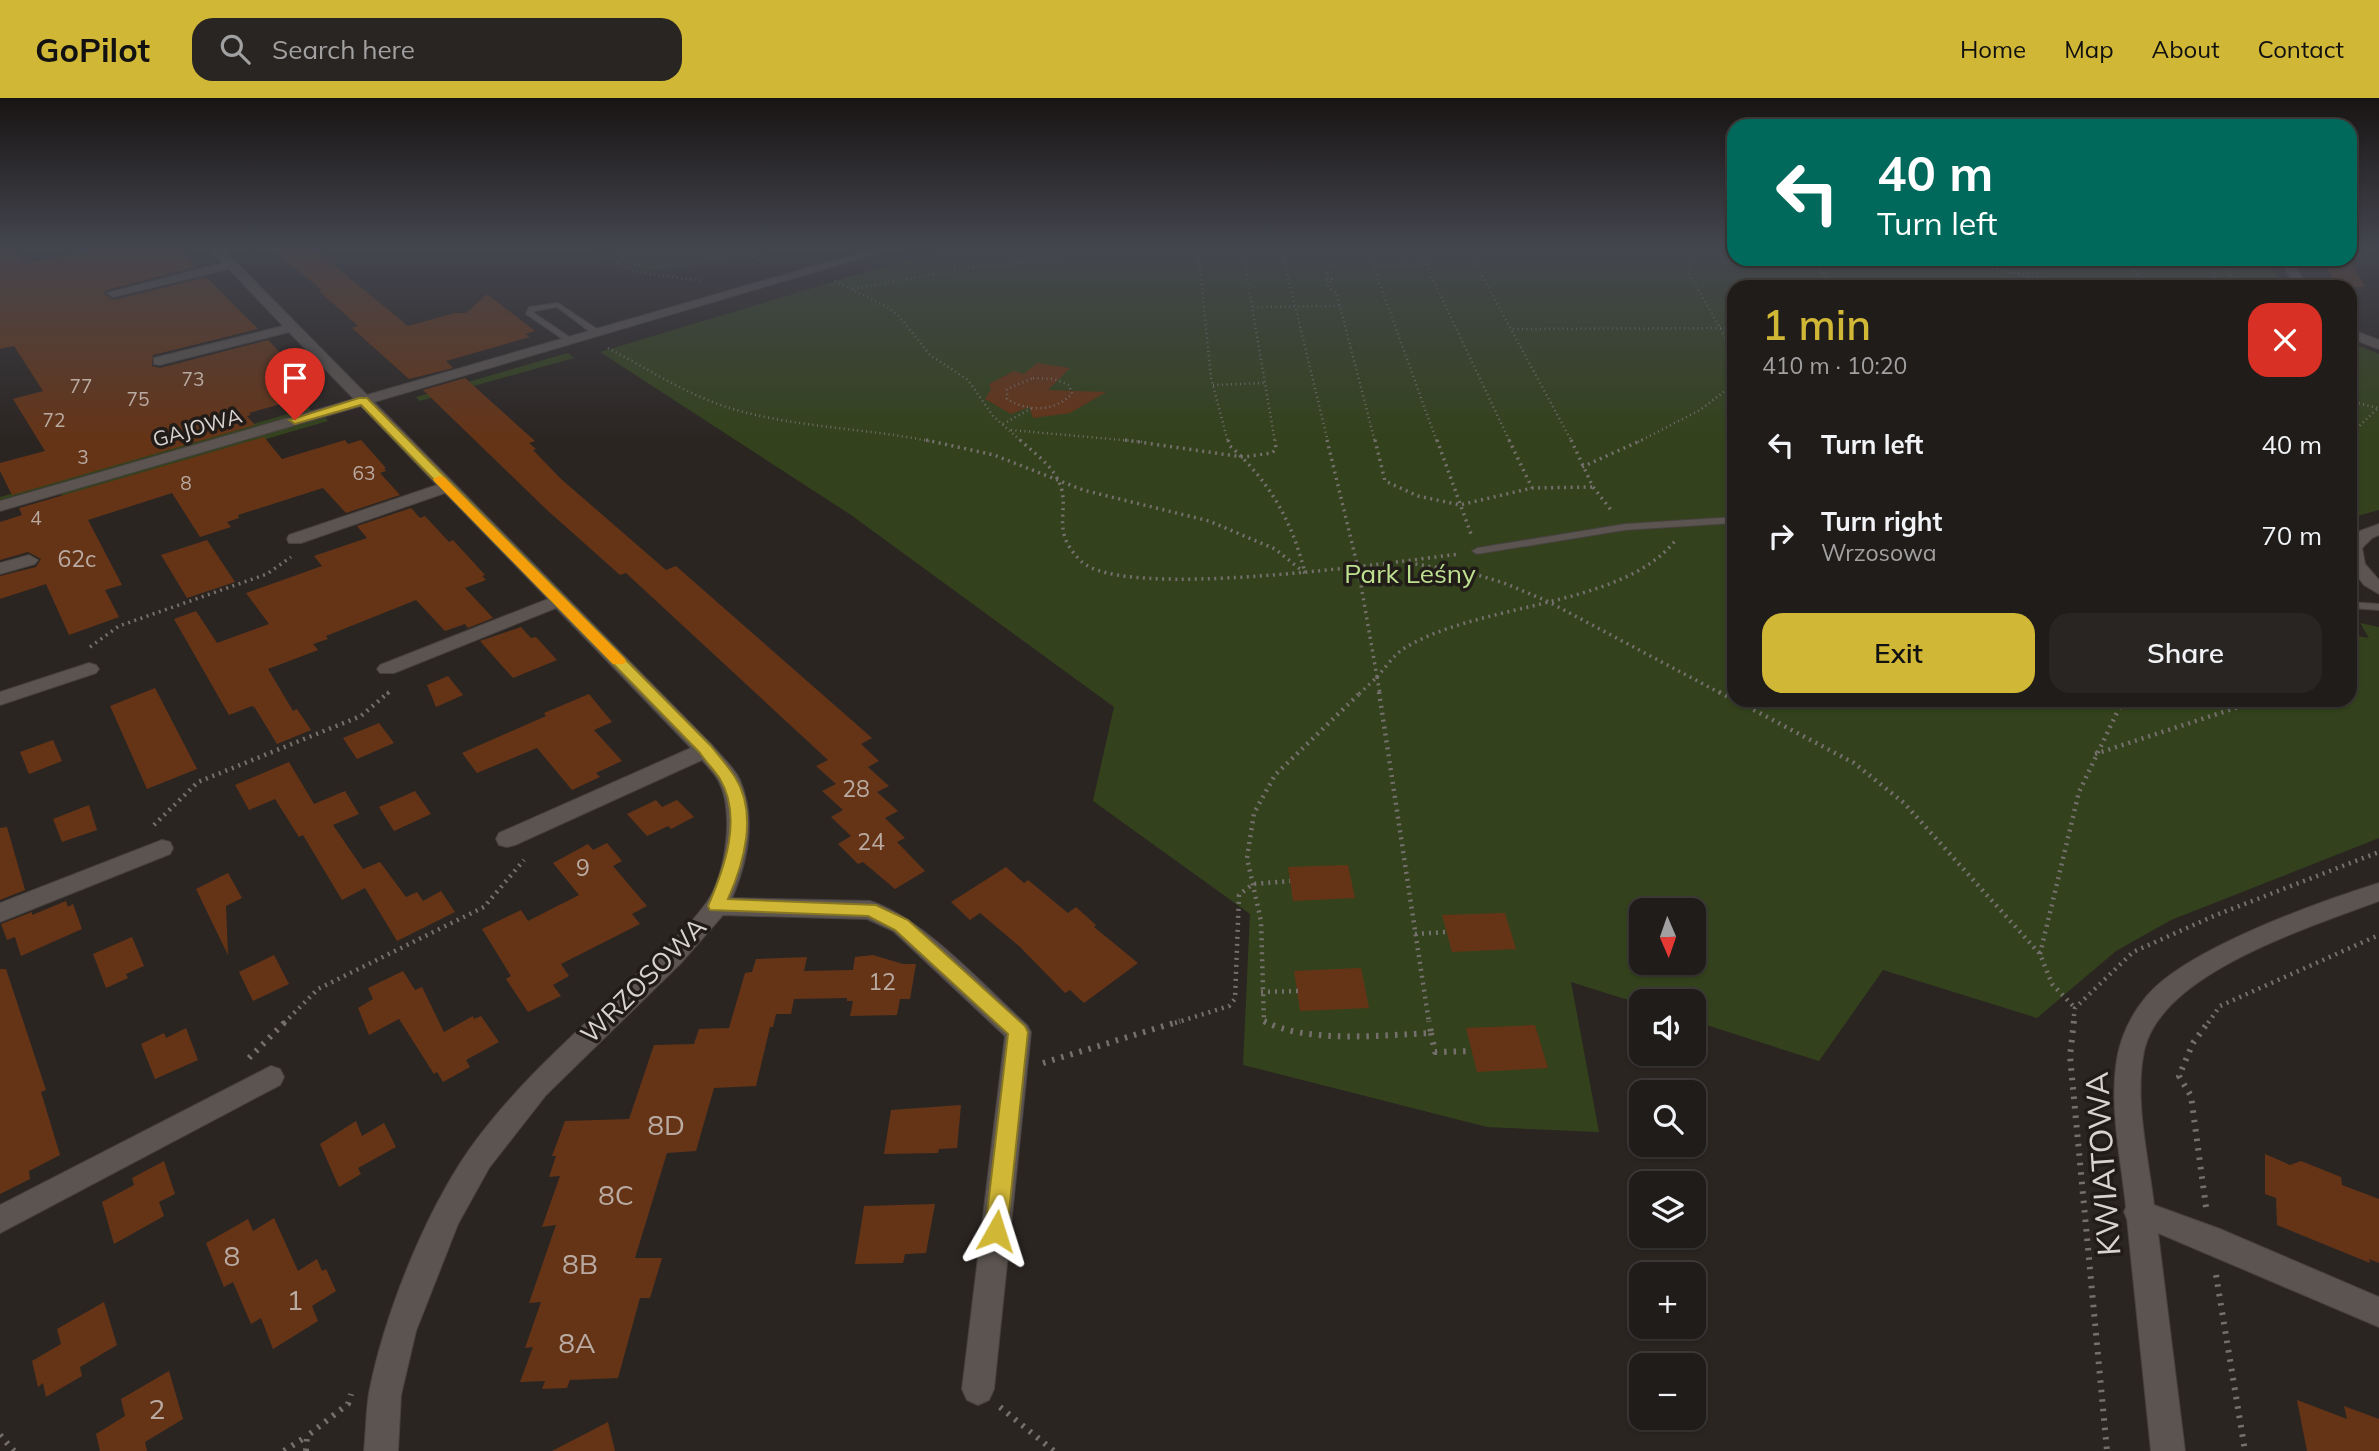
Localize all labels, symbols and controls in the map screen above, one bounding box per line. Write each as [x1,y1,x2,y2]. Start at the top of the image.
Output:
search box [192,18,682,81]
text: GoPilot [35,29,150,70]
icon: search [216,30,254,68]
text: Search here [272,33,415,66]
text: Home [1960,34,2026,64]
text: Map [2064,34,2114,64]
text: About [2152,34,2220,64]
text: Contact [2258,34,2344,64]
text: 40 m [1877,142,1993,203]
icon: left [1762,147,1853,238]
text: Turn left [1877,203,1997,243]
text: 1 min [1762,298,1871,351]
button: close [2248,303,2322,377]
pin [265,348,325,420]
text: 410 m · 10:20 [1762,351,1907,380]
icon: arrive [276,359,314,397]
house number: 73 [182,367,204,391]
house number: 77 [70,374,92,398]
house number: 75 [127,387,149,411]
street label: GAJOWA [149,402,245,452]
house number: 72 [43,408,65,432]
icon: left [1762,426,1800,464]
text: Turn left [1821,428,1923,461]
text: 40 m [2261,428,2322,461]
house number: 3 [77,445,89,469]
house number: 63 [353,461,375,485]
house number: 8 [180,471,192,495]
text: Turn right [1821,505,1942,538]
house number: 4 [30,506,42,530]
icon: right [1762,517,1800,555]
text: 70 m [2261,519,2322,552]
text: Wrzosowa [1821,538,1936,567]
house number: 62c [58,544,97,573]
park label: Park Leśny [1344,557,1476,590]
button: Exit [1762,613,2035,693]
button: Share [2049,613,2322,693]
house number: 28 [842,774,870,803]
house number: 24 [857,827,885,856]
house number: 9 [576,853,590,882]
north arrow [1629,898,1706,975]
map controls [1629,898,1706,1430]
street label: WRZOSOWA [573,910,713,1050]
house number: 12 [868,967,896,996]
button: sound [1629,989,1706,1066]
street label: KWIATOWA [2076,1071,2128,1257]
button: search [1629,1080,1706,1157]
house number: 8D [647,1107,685,1142]
button: layers [1629,1171,1706,1248]
house number: 8C [598,1177,634,1212]
position arrow [959,1194,1033,1268]
house number: 8 [224,1238,240,1273]
house number: 8B [562,1246,598,1281]
button: + [1629,1262,1706,1339]
house number: 1 [287,1282,303,1317]
house number: 8A [558,1325,596,1360]
button: − [1629,1353,1706,1430]
house number: 2 [149,1391,165,1426]

